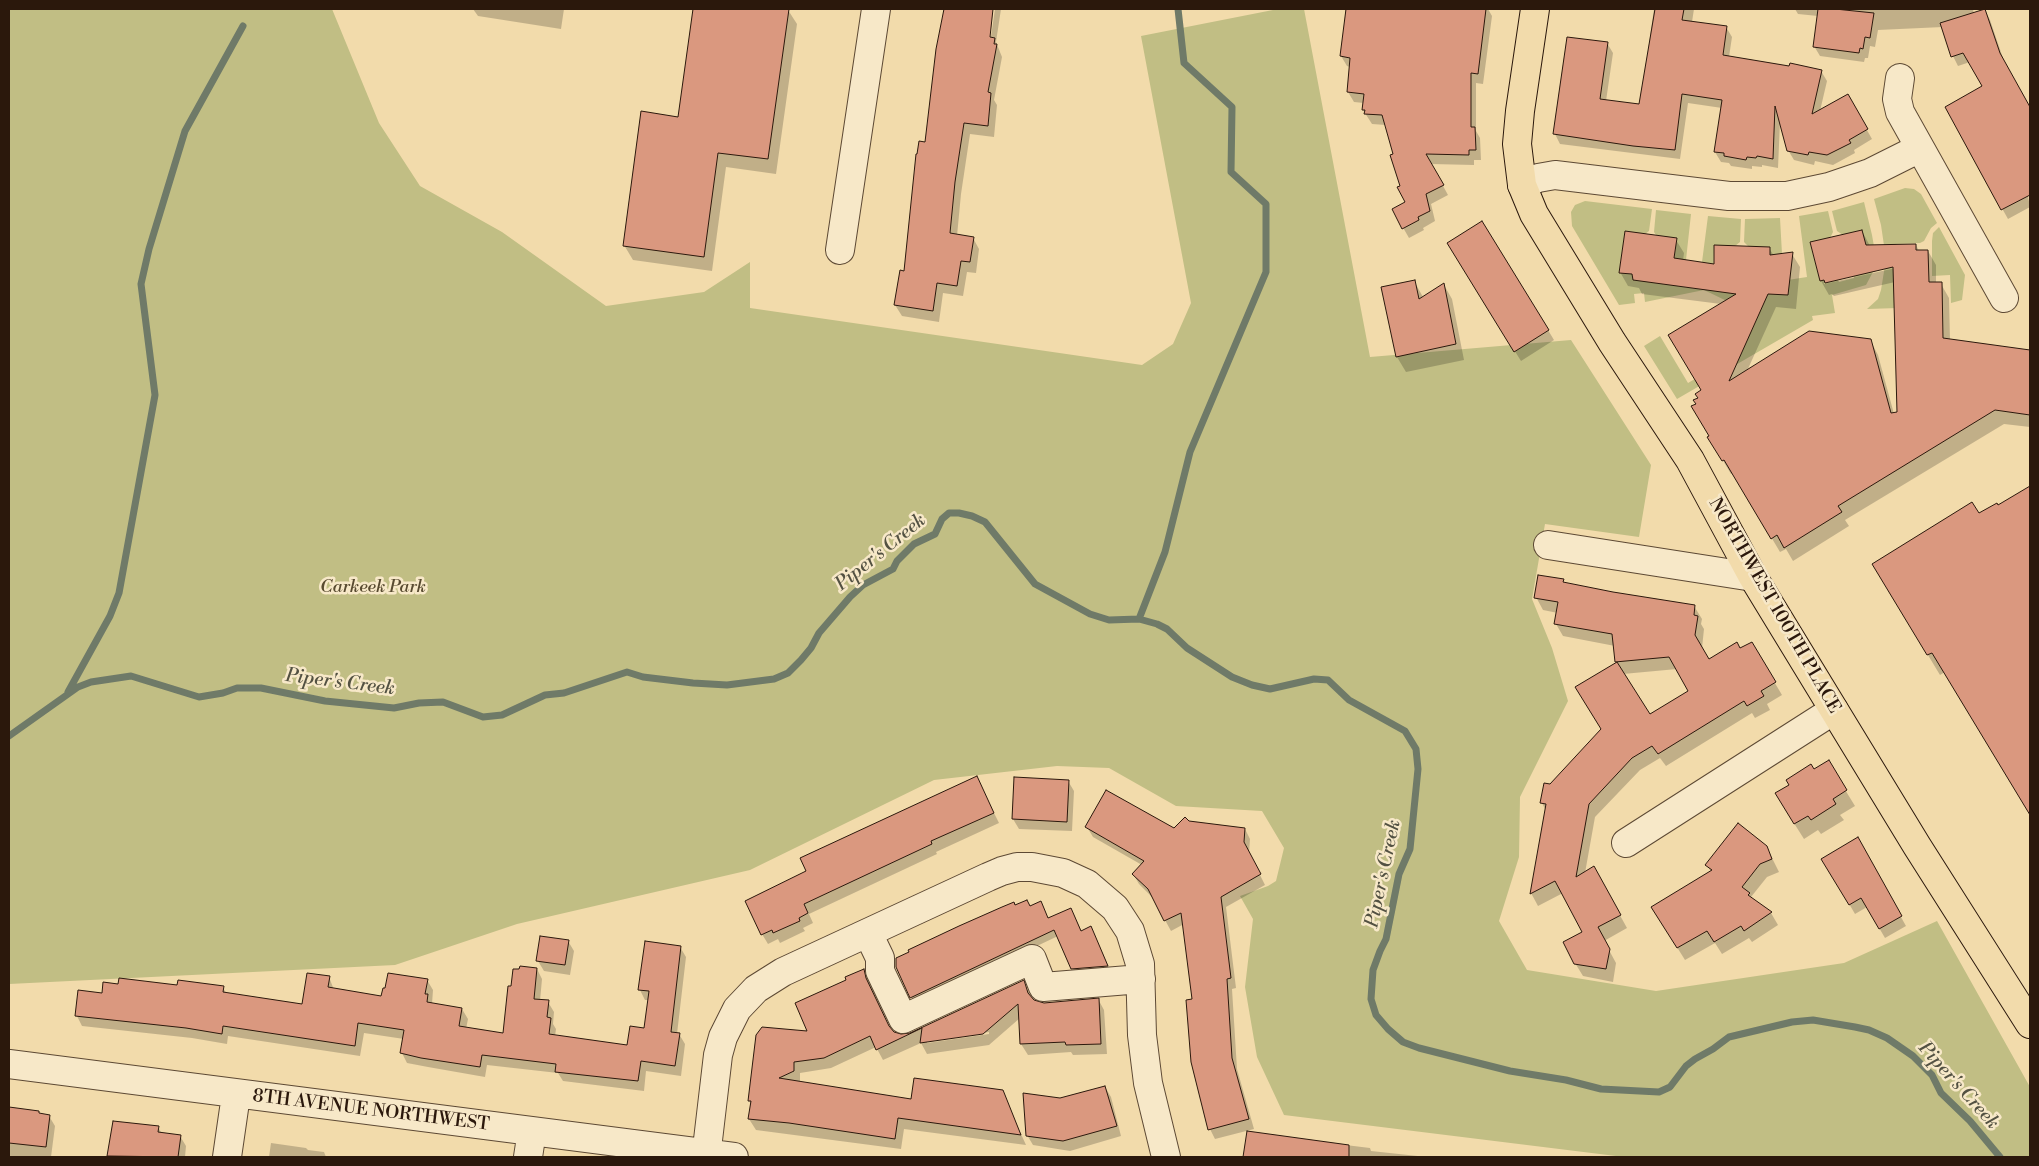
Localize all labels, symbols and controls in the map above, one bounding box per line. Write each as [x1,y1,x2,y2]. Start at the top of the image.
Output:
street label: NORTHWEST 100TH PLACE [1703,494,1845,718]
water label: Piper's Creek [831,510,931,596]
park label: Carkeek Park [320,577,426,599]
water label: Piper's Creek [284,665,396,701]
water label: Piper's Creek [1361,818,1407,930]
water label: Piper's Creek [1913,1038,2003,1134]
street label: 8TH AVENUE NORTHWEST [251,1086,491,1136]

